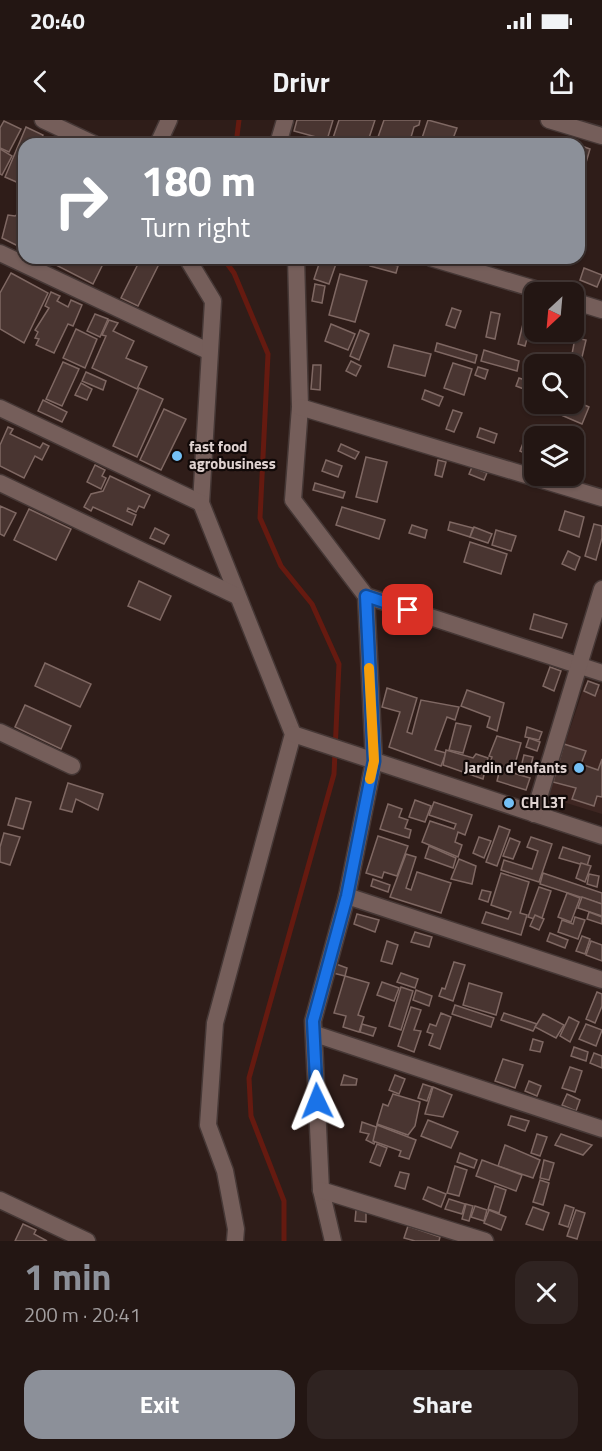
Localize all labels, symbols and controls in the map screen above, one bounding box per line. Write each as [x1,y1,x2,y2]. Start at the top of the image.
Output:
text: 20:40 [30,4,85,38]
text: Drivr [272,61,330,102]
icon: back [24,65,57,98]
icon: share [545,65,578,98]
text: 180 m [141,148,256,212]
icon: right [42,162,120,240]
text: Turn right [141,206,250,247]
north arrow [524,282,584,342]
map controls [524,282,584,486]
button: search [524,354,584,414]
button: layers [524,426,584,486]
place label: fast food agrobusiness [189,435,276,475]
marker: fast food agrobusiness [170,449,184,463]
pin [382,584,433,635]
icon: arrive [391,593,424,626]
place label: Jardin d'enfants [464,756,567,779]
marker: Jardin d'enfants [572,761,586,775]
place label: CH L3T [521,791,566,814]
marker: CH L3T [502,796,516,810]
position arrow [285,1069,349,1133]
text: 1 min [24,1249,111,1304]
button: close [515,1261,578,1324]
text: 200 m · 20:41 [24,1299,141,1330]
button: Exit [24,1370,295,1439]
button: Share [307,1370,578,1439]

